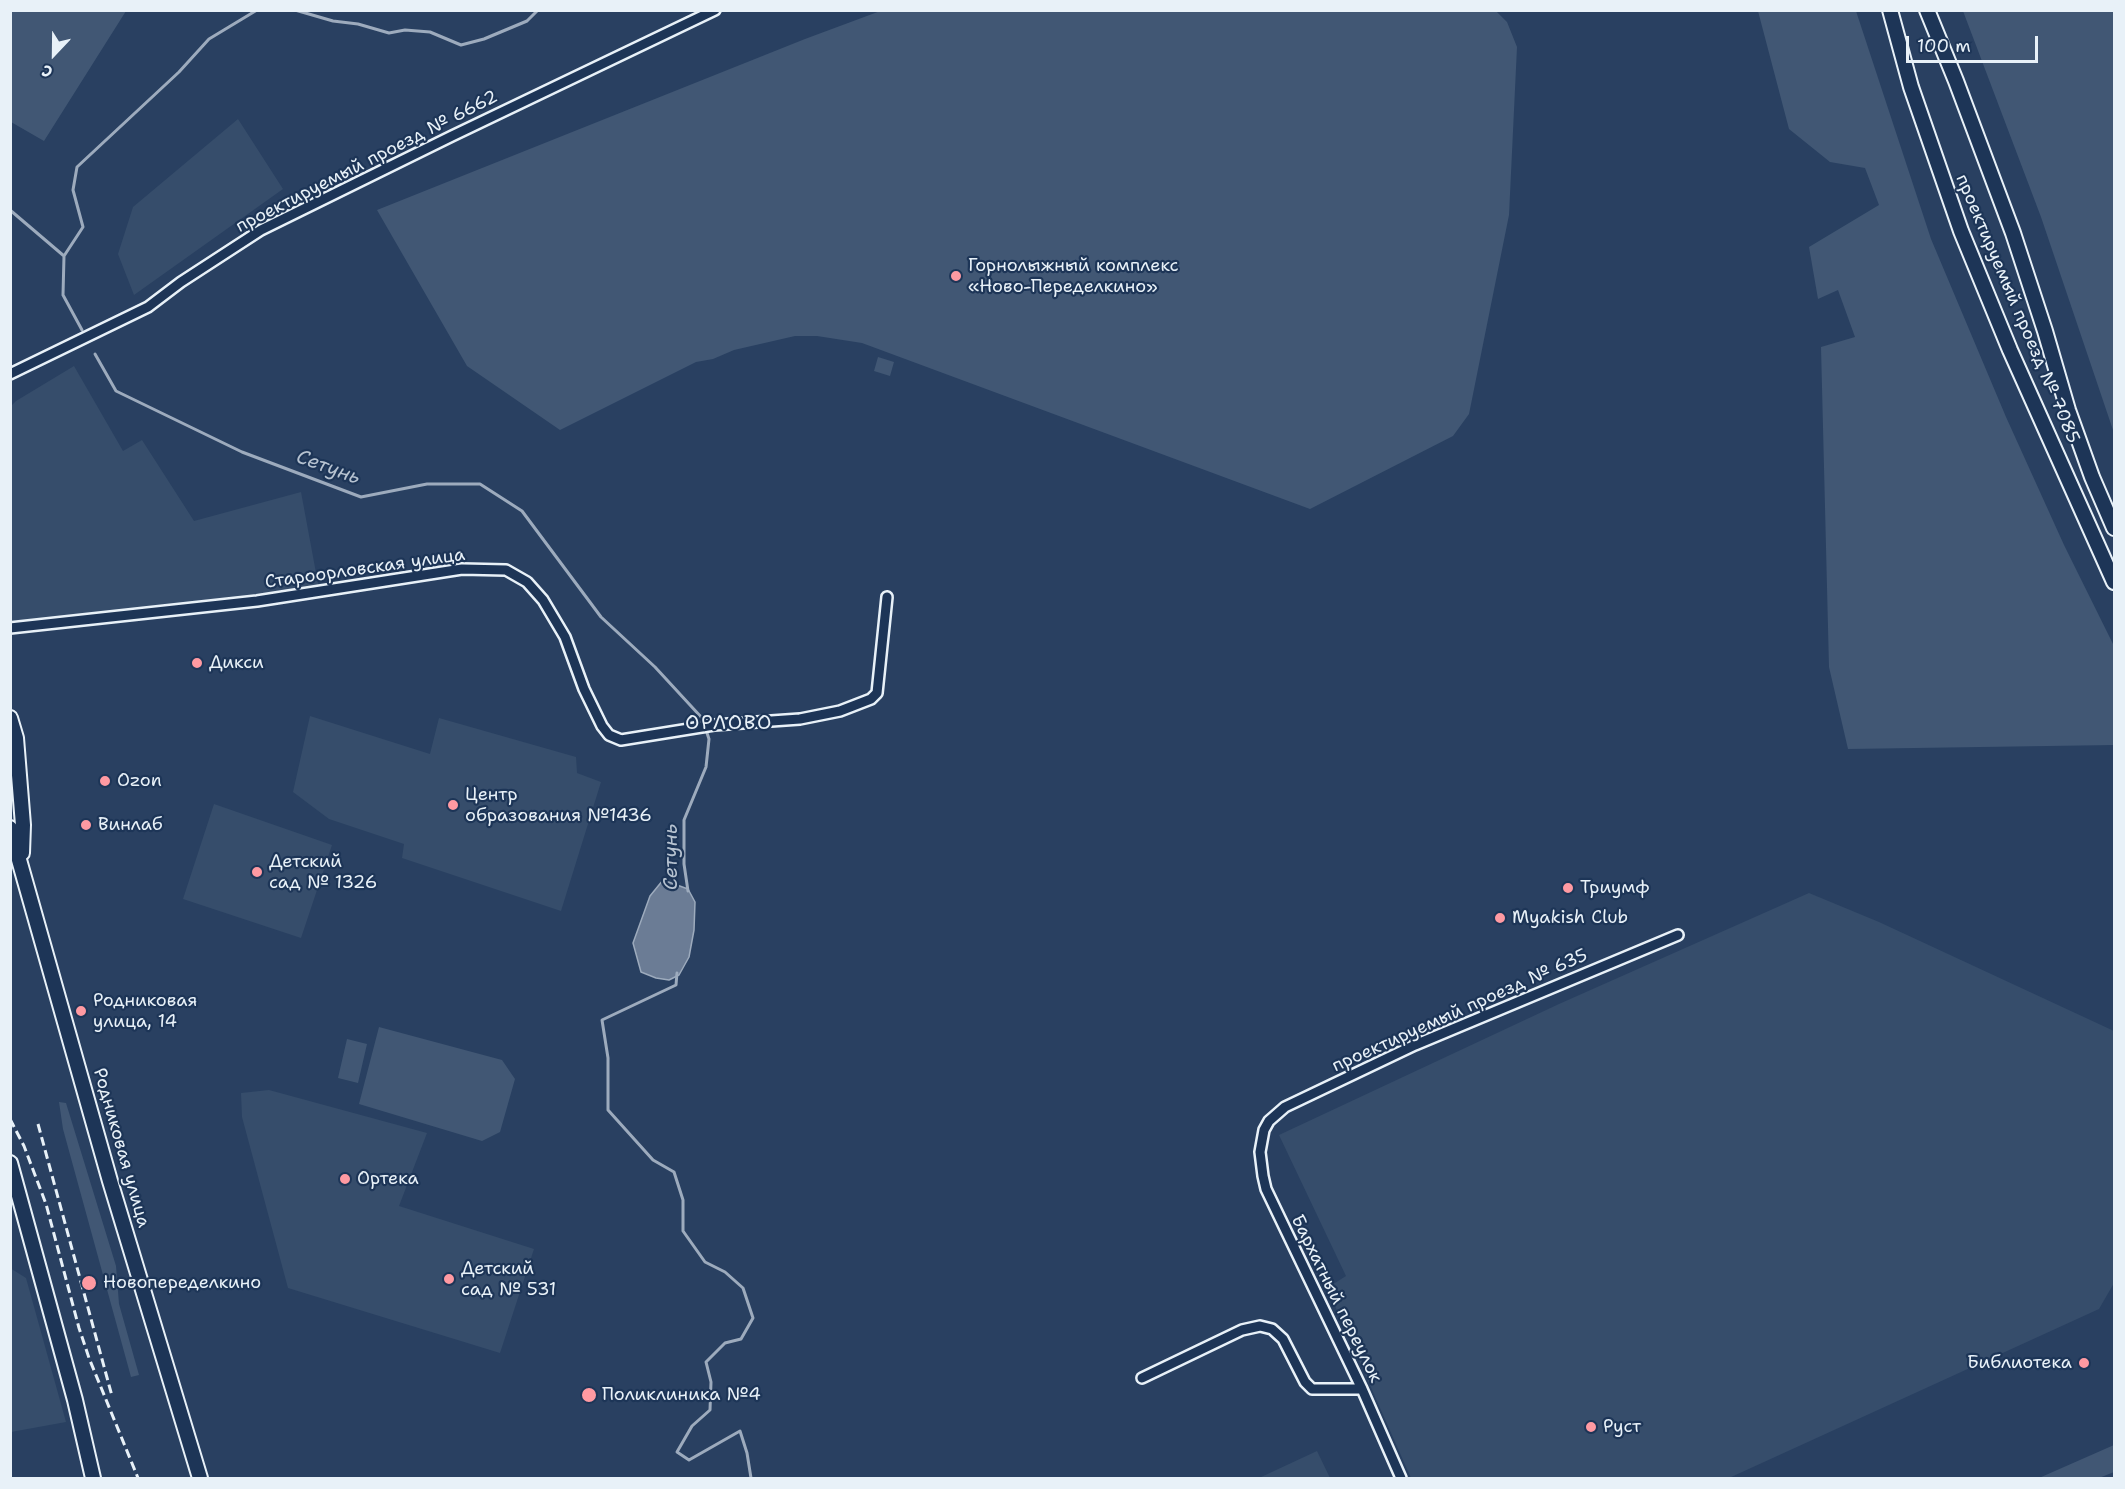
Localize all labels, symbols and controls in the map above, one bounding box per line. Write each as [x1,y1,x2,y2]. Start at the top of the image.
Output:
north arrow [24,24,84,84]
scale bar [1909,24,2041,62]
text: 100 m [1917,34,1971,58]
text: С [39,60,56,83]
street label: проектируемый проезд № 6662 [232,86,502,238]
street label: проектируемый проезд № 7085 [1950,171,2084,447]
place label: Горнолыжный комплекс «Ново-Переделкино» [968,255,1179,298]
marker: Горнолыжный комплекс «Ново-Переделкино» [949,269,963,283]
water label: Сетунь [293,445,363,491]
street label: Староорловская улица [264,544,466,594]
place label: Дикси [209,652,264,674]
marker: Дикси [190,656,204,670]
district label: ОРЛОВО [685,712,773,736]
place label: Ozon [117,770,162,792]
marker: Ozon [98,774,112,788]
place label: Центр образования №1436 [465,784,652,826]
marker: Центр образования №1436 [446,798,460,812]
place label: Винлаб [98,814,163,836]
marker: Винлаб [79,818,93,832]
water label: Сетунь [660,824,684,890]
place label: Детский сад № 1326 [269,851,377,894]
marker: Детский сад № 1326 [250,865,264,879]
place label: Триумф [1580,877,1649,899]
marker: Триумф [1561,881,1575,895]
place label: Myakish Club [1512,907,1628,929]
marker: Myakish Club [1493,911,1507,925]
street label: проектируемый проезд № 635 [1329,945,1591,1077]
place label: Родниковая улица, 14 [93,990,197,1032]
marker: Родниковая улица, 14 [74,1004,88,1018]
street label: Родниковая улица [88,1066,154,1230]
place label: Ортека [357,1168,419,1190]
marker: Ортека [338,1172,352,1186]
street label: Бархатный переулок [1286,1211,1386,1387]
place label: Детский сад № 531 [461,1258,556,1300]
place label: Новопеределкино [103,1272,261,1294]
marker: Детский сад № 531 [442,1272,456,1286]
marker: Новопеределкино [80,1274,98,1292]
place label: Библиотека [1967,1352,2072,1374]
marker: Библиотека [2077,1356,2091,1370]
place label: Поликлиника №4 [602,1384,761,1406]
marker: Поликлиника №4 [580,1386,598,1404]
place label: Руст [1603,1416,1641,1438]
marker: Руст [1584,1420,1598,1434]

